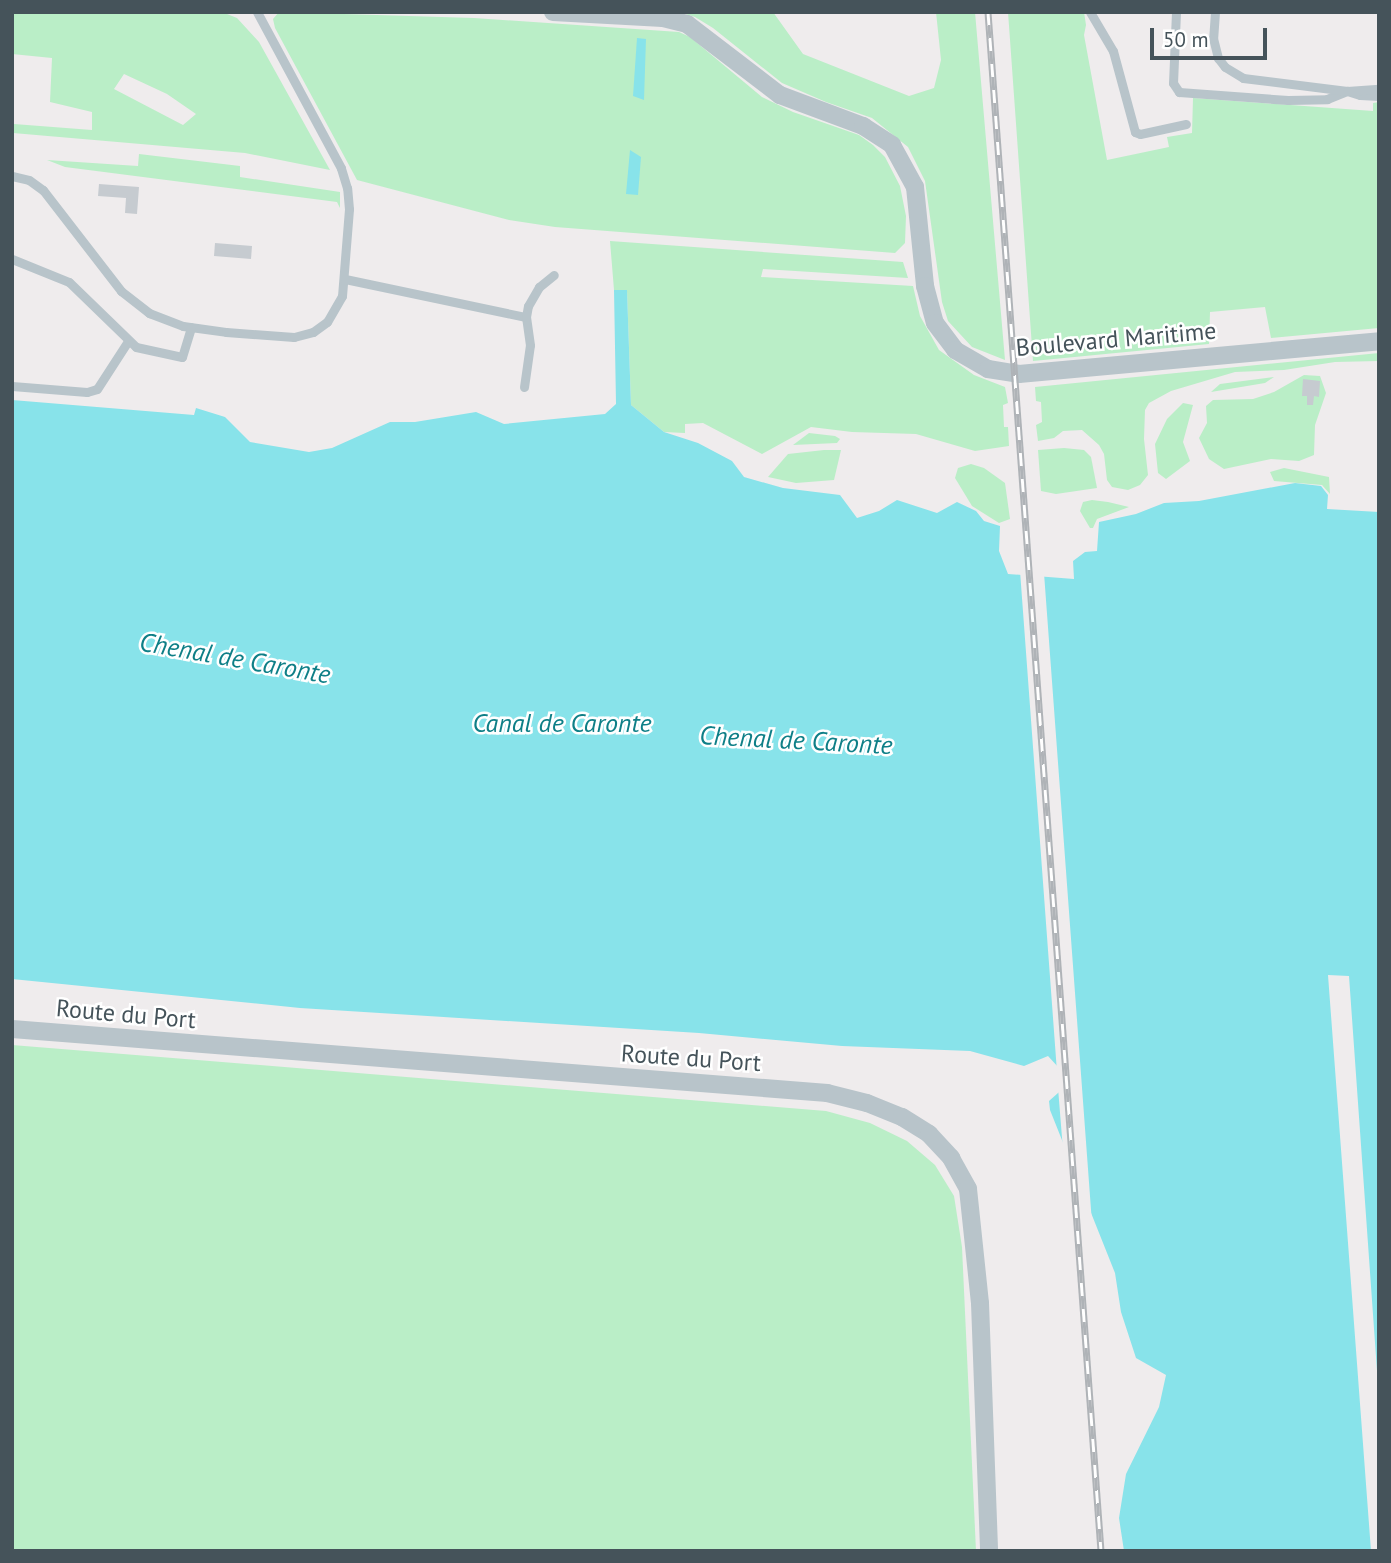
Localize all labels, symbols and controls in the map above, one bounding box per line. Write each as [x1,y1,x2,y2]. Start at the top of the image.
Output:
scale bar [1153,14,1270,58]
text: 50 m [1163,26,1209,53]
street label: Boulevard Maritime [1015,316,1217,362]
water label: Chenal de Caronte [137,626,333,690]
water label: Canal de Caronte [472,707,652,739]
water label: Chenal de Caronte [699,719,893,761]
street label: Route du Port [55,994,197,1034]
street label: Route du Port [620,1039,762,1077]

